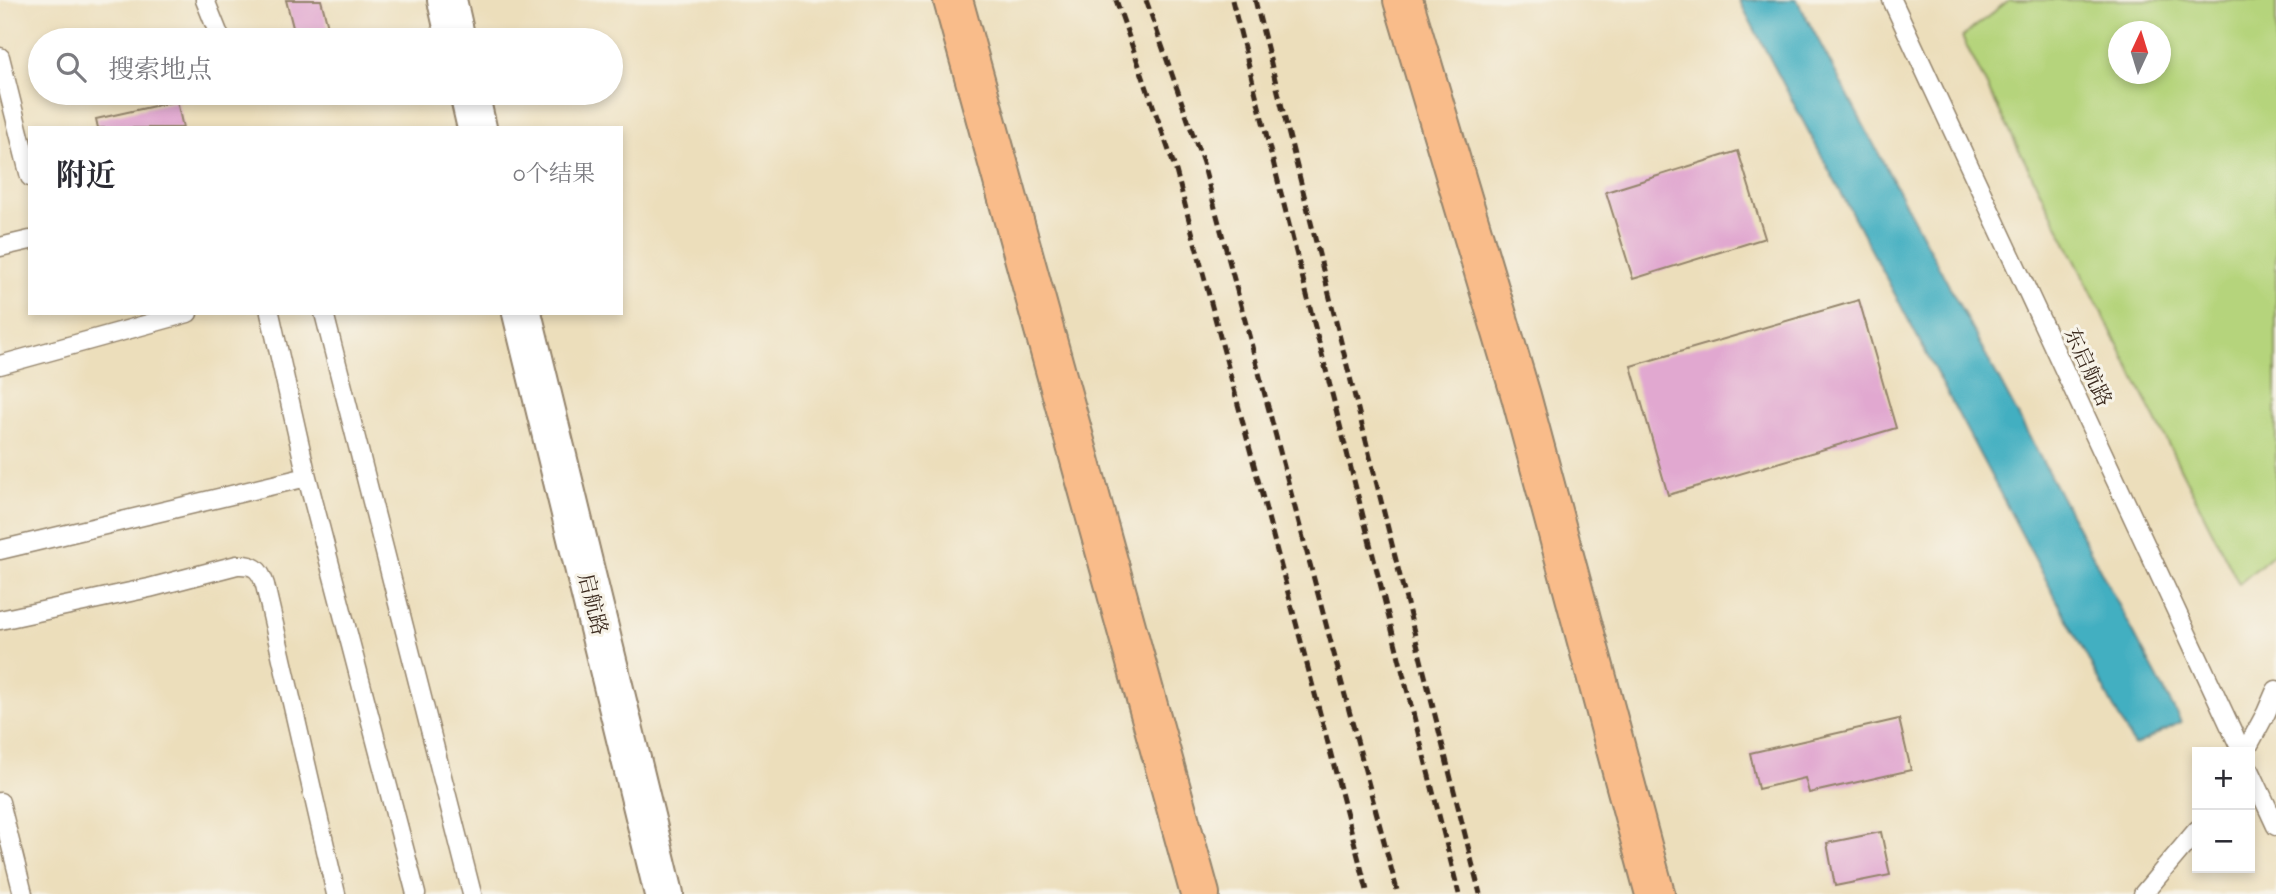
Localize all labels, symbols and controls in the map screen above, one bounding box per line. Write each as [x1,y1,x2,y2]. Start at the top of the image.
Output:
north arrow [2108,21,2171,84]
search box [28,28,623,105]
icon: search [52,48,90,86]
text: 搜索地点 [108,53,212,85]
text: 附近 [56,157,116,193]
text: 0个结果 [513,159,595,187]
street label: 东启航路 [2058,323,2118,411]
street label: 启航路 [573,570,613,638]
map controls [2192,747,2255,873]
button: + [2192,747,2255,810]
button: − [2192,810,2255,873]

